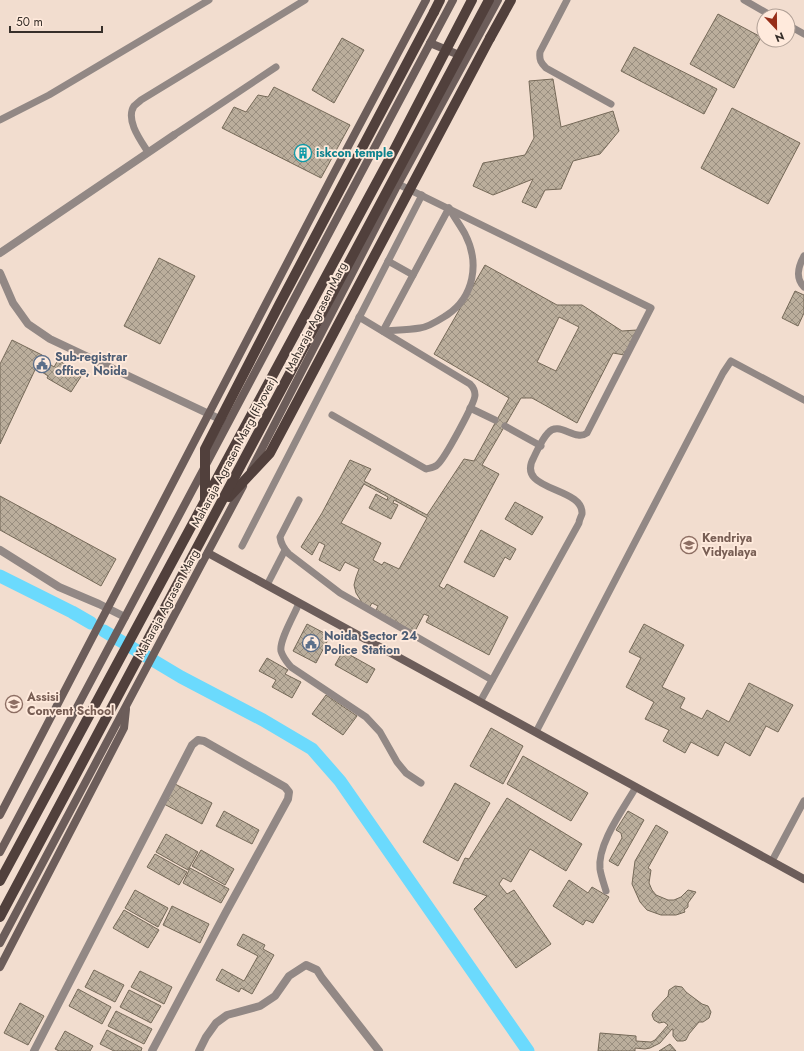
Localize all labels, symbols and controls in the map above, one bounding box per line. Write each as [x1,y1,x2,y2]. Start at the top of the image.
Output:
scale bar [10,8,102,34]
north arrow [756,8,796,48]
text: 50 m [16,13,43,31]
text: N [773,28,787,46]
building icon: iskcon temple [293,143,313,163]
place label: iskcon temple [316,144,393,162]
street label: Maharaja Agrasen Marg [280,259,352,375]
place label: Sub-registrar office, Noida [55,348,127,380]
public building icon: Sub-registrar office, Noida [32,354,52,374]
street label: Maharaja Agrasen Marg (Flyover) [187,373,281,531]
place label: Kendriya Vidyalaya [701,529,757,561]
school or university icon: Kendriya Vidyalaya [679,535,699,555]
street label: Maharaja Agrasen Marg [130,546,204,662]
place label: Noida Sector 24 Police Station [324,627,417,659]
public building icon: Noida Sector 24 Police Station [301,633,321,653]
place label: Assisi Convent School [26,688,114,720]
school or university icon: Assisi Convent School [4,694,24,714]

